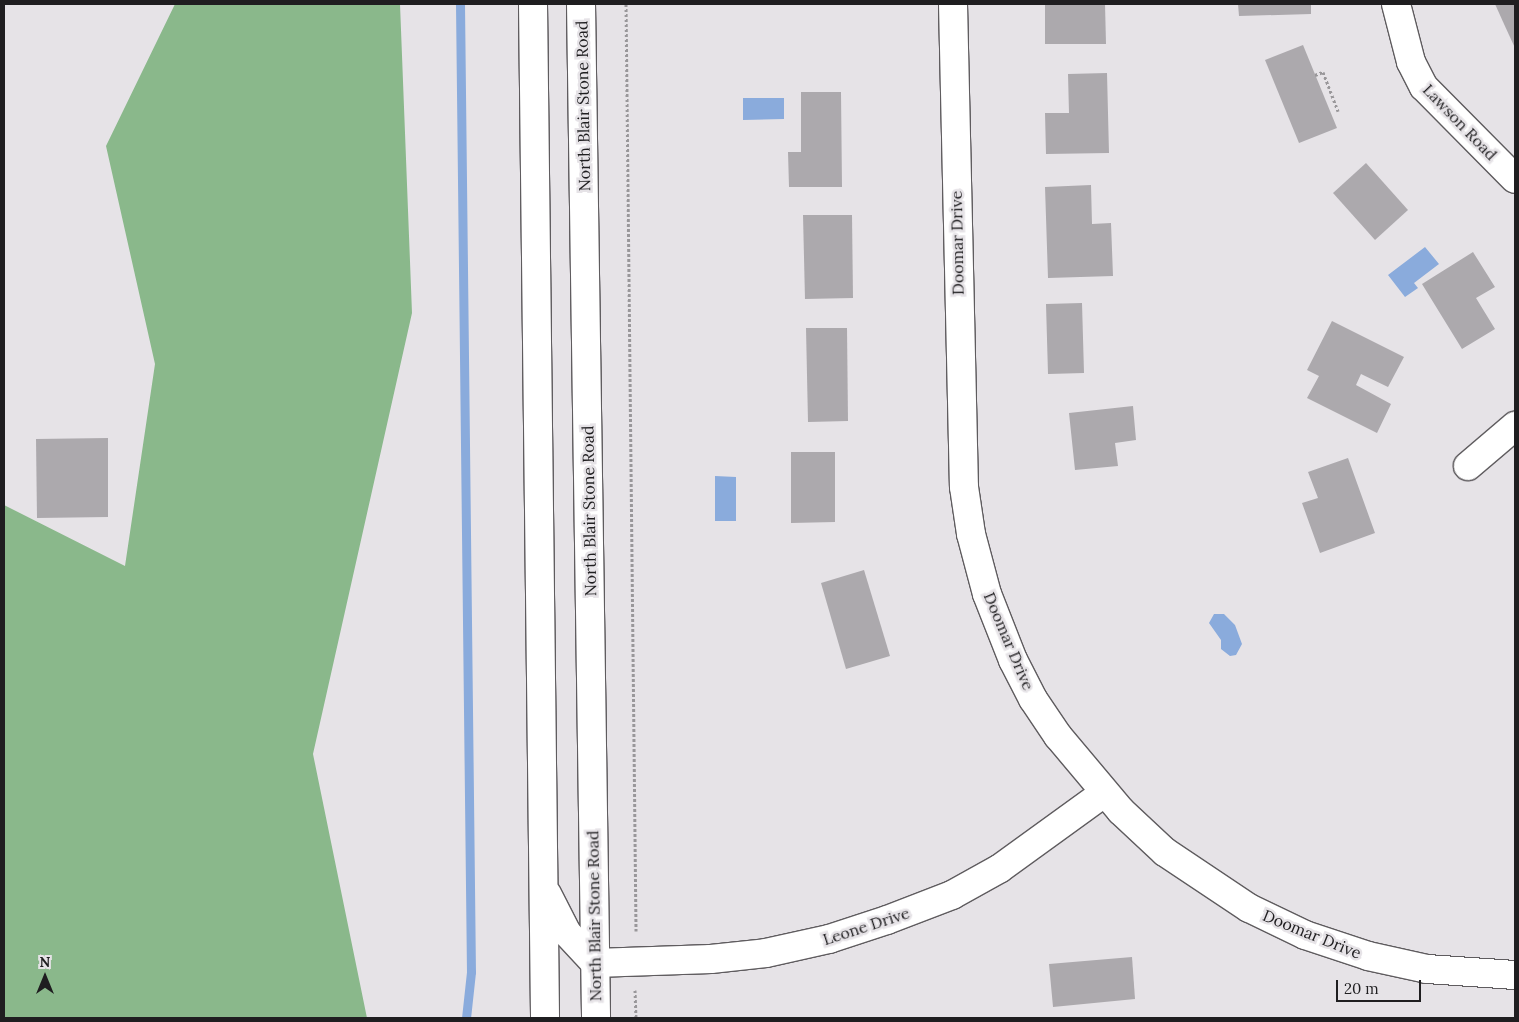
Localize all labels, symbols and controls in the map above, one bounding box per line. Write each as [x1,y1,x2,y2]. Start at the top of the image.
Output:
street label: North Blair Stone Road [572,20,594,192]
street label: Lawson Road [1419,80,1501,164]
street label: Doomar Drive [946,191,968,295]
street label: North Blair Stone Road [578,425,600,597]
street label: Doomar Drive [980,589,1038,693]
street label: North Blair Stone Road [583,830,605,1002]
street label: Leone Drive [820,903,912,949]
street label: Doomar Drive [1260,906,1364,962]
north arrow [20,952,70,1002]
text: N [40,953,50,971]
scale bar [1339,970,1424,1002]
text: 20 m [1344,979,1379,998]

